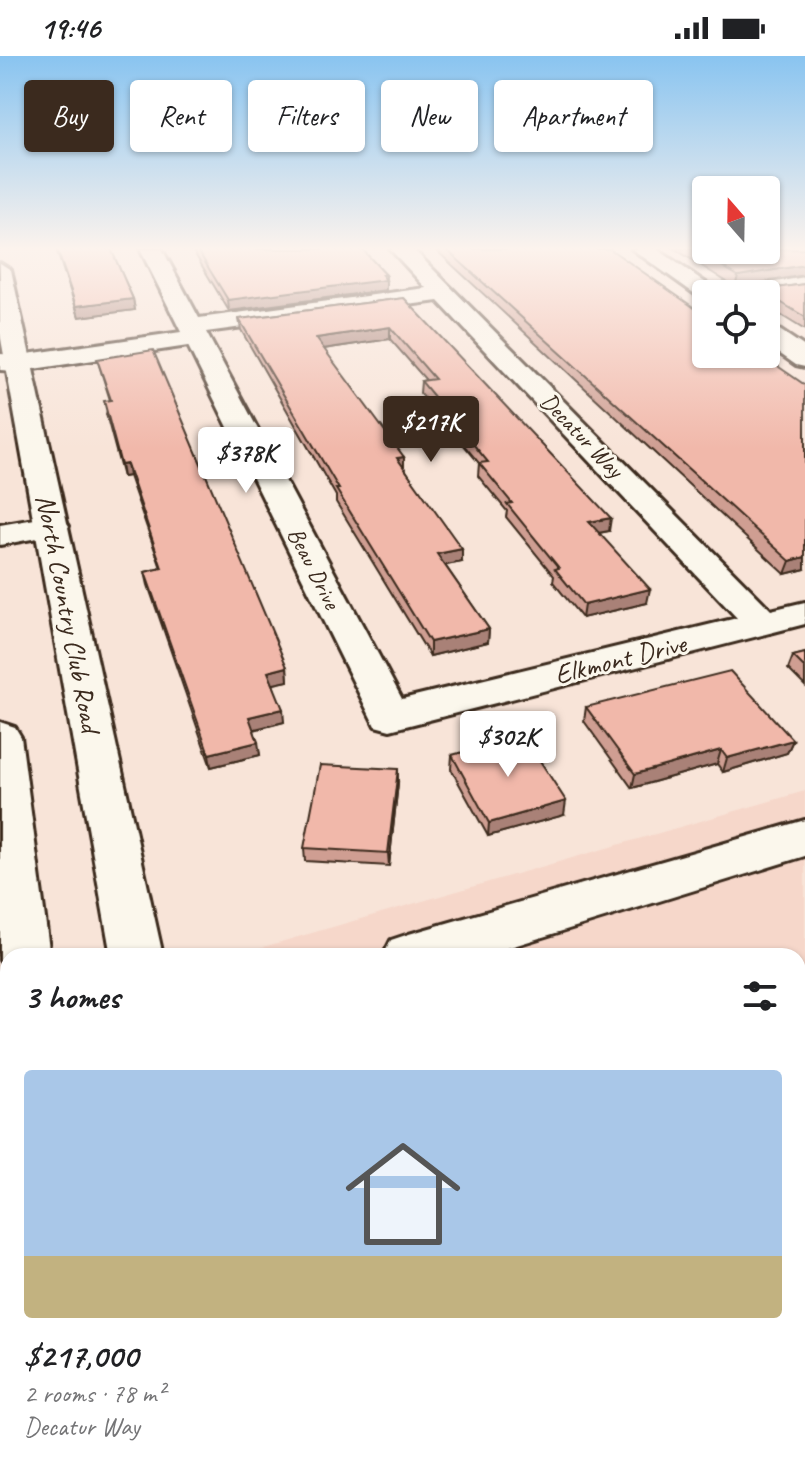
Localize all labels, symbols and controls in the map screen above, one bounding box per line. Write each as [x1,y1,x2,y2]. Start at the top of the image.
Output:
text: 19:46 [40,9,100,47]
chip: Buy [24,80,114,152]
chip: Rent [130,80,232,152]
chip: Filters [248,80,365,152]
chip: New [381,80,478,152]
chip: Apartment [494,80,653,152]
north arrow [692,176,780,264]
map controls [692,176,780,368]
button: locate [692,280,780,368]
street label: Decatur Way [534,386,631,485]
pin: $217K [375,396,487,464]
text: $217K [401,405,461,438]
pin: $378K [190,427,302,495]
text: $378K [216,436,276,469]
street label: North Country Club Road [28,491,109,739]
street label: Beau Drive [281,522,348,616]
street label: Elkmont Drive [551,625,691,692]
pin: $302K [452,711,564,779]
text: $302K [478,720,538,753]
icon: filters [738,974,782,1018]
text: 3 homes [24,975,120,1018]
icon: home [331,1122,475,1266]
text: $217,000 [24,1334,138,1377]
text: 2 rooms · 78 m² [24,1377,165,1410]
text: Decatur Way [24,1410,140,1443]

